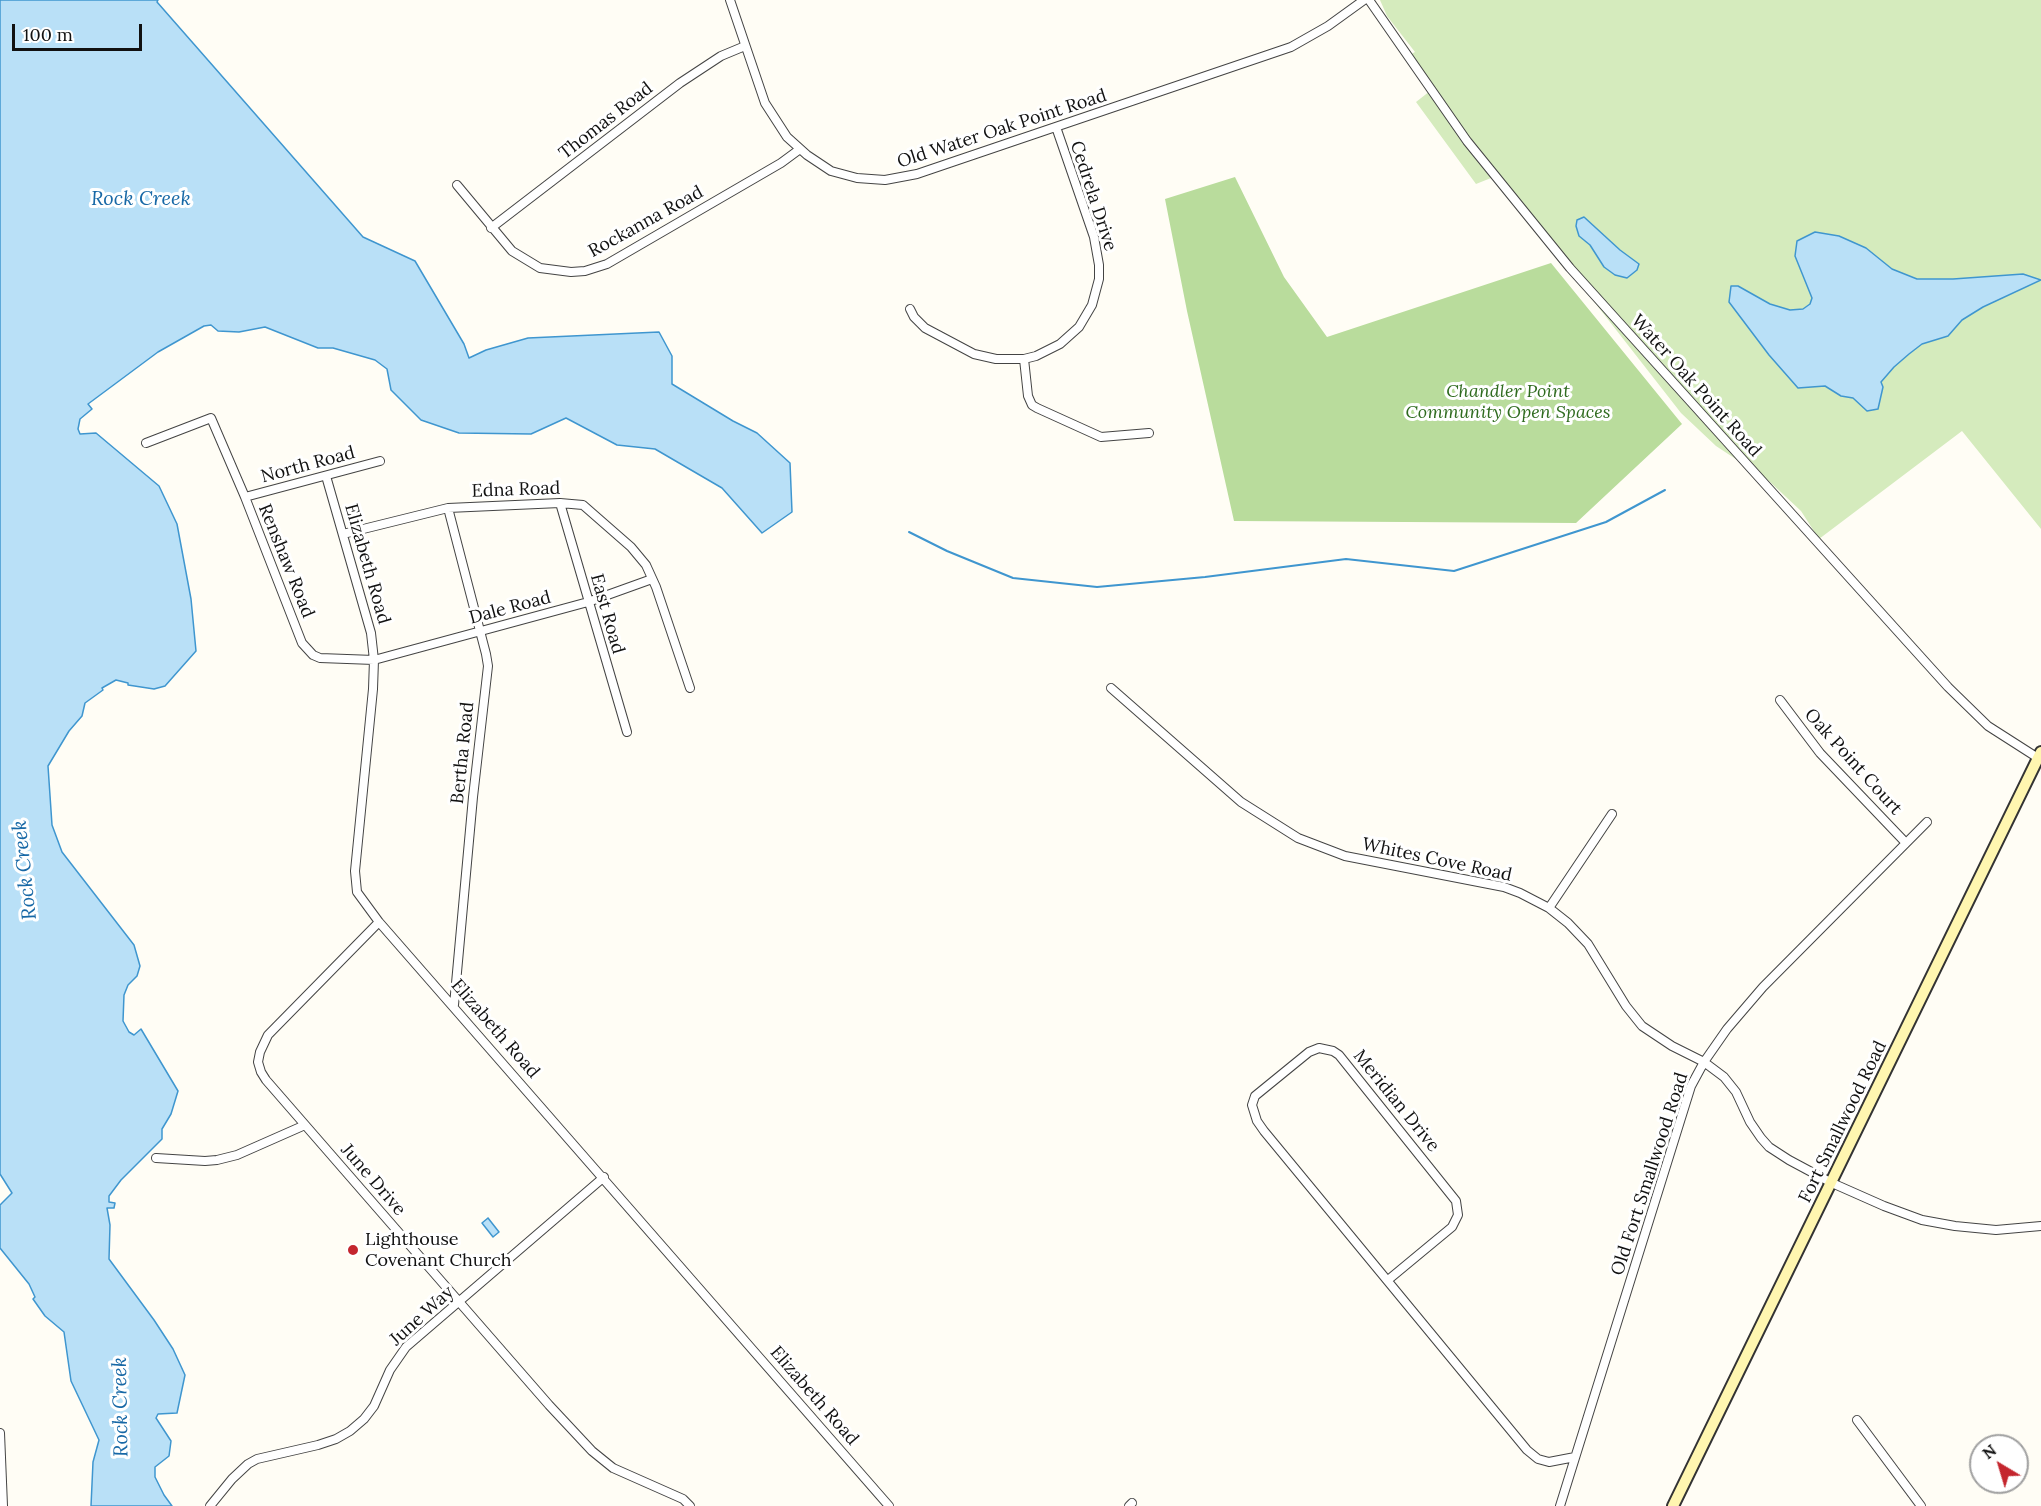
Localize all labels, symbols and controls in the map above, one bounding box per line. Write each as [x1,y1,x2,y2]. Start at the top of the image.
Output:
scale bar [15,12,146,50]
text: 100 m [23,23,73,46]
street label: Thomas Road [555,78,657,164]
street label: Old Water Oak Point Road [895,85,1109,173]
street label: Cedrela Drive [1065,138,1121,254]
street label: Rockanna Road [585,182,707,262]
water label: Rock Creek [91,187,191,211]
street label: Water Oak Point Road [1626,310,1766,462]
park label: Chandler Point Community Open Spaces [1405,381,1611,424]
street label: North Road [259,442,357,488]
street label: Edna Road [471,478,561,502]
street label: Renshaw Road [253,501,319,621]
street label: Elizabeth Road [340,501,394,627]
street label: East Road [585,571,629,657]
street label: Dale Road [467,587,553,629]
street label: Bertha Road [447,701,479,805]
street label: Oak Point Court [1800,704,1906,820]
water label: Rock Creek [8,819,42,921]
street label: Whites Cove Road [1360,834,1514,886]
street label: Elizabeth Road [446,975,544,1083]
street label: Fort Smallwood Road [1794,1038,1892,1206]
street label: Meridian Drive [1348,1046,1444,1156]
street label: Old Fort Smallwood Road [1607,1070,1693,1278]
street label: June Drive [336,1140,410,1220]
place label: Lighthouse Covenant Church [365,1229,512,1272]
marker: Lighthouse Covenant Church [346,1243,360,1257]
street label: June Way [386,1282,458,1350]
street label: Elizabeth Road [765,1342,863,1450]
water label: Rock Creek [108,1357,134,1457]
north arrow [1969,1434,2029,1494]
text: N [1978,1440,2000,1463]

